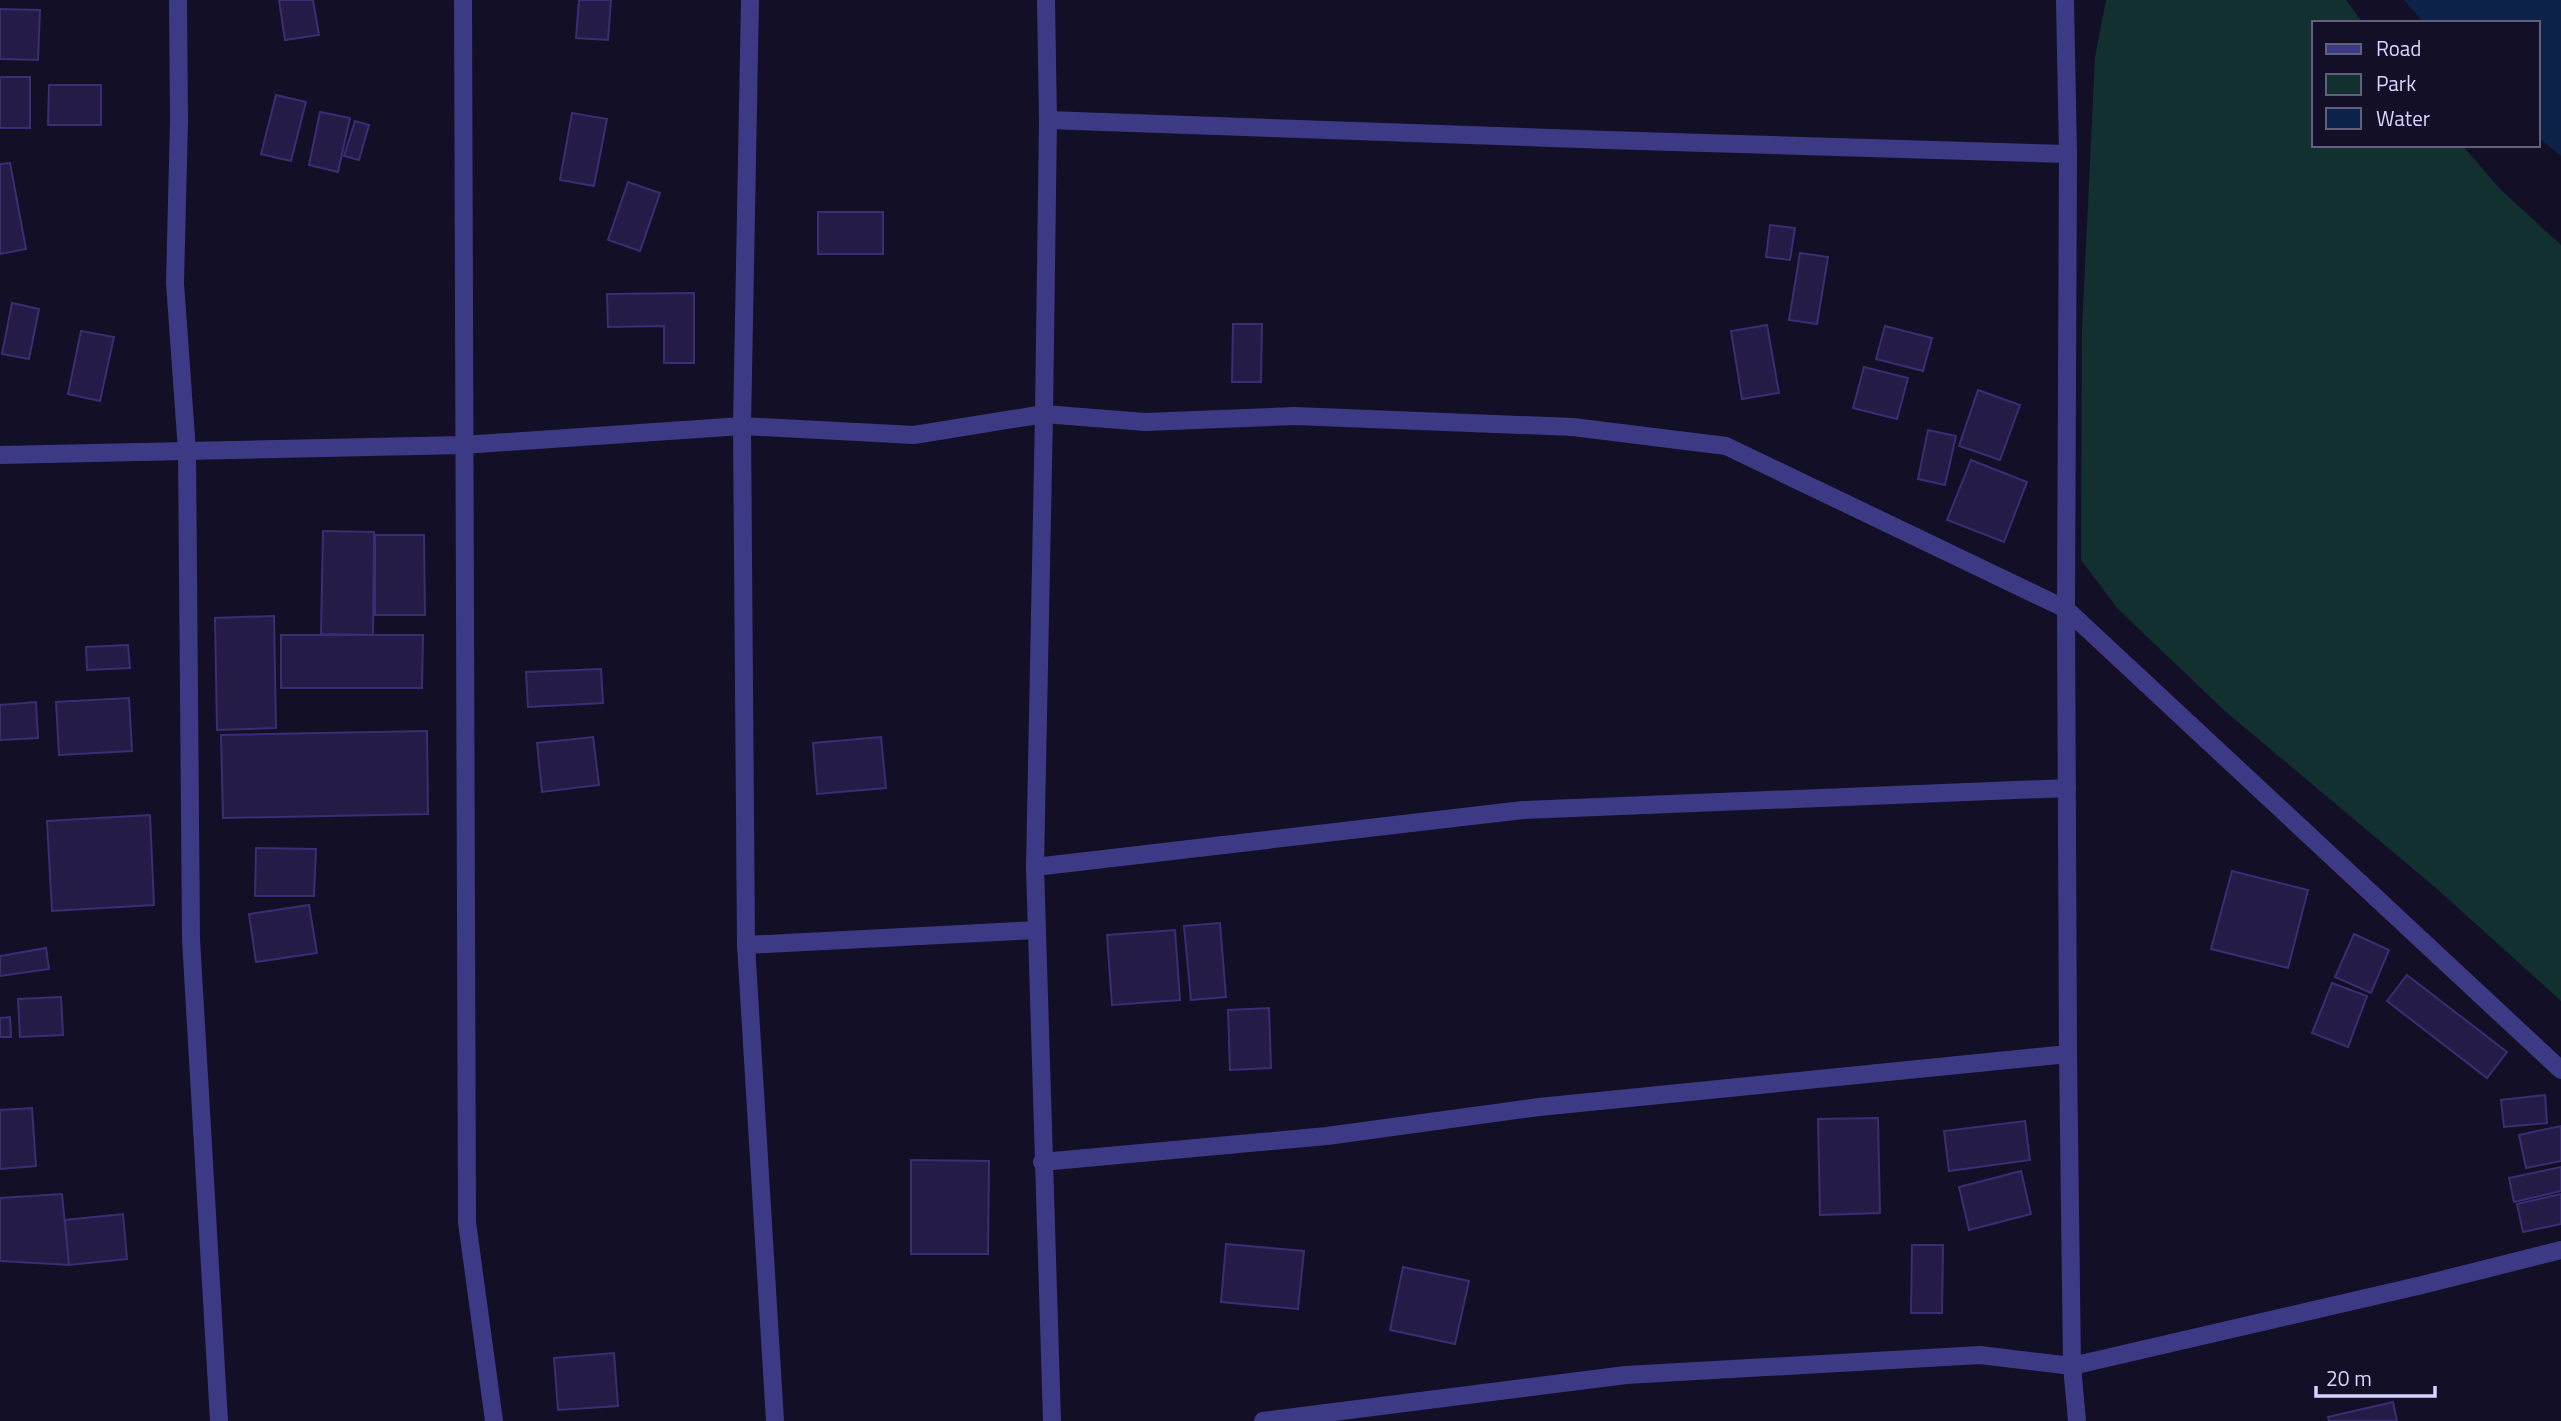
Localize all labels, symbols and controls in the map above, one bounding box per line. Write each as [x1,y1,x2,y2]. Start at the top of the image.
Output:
legend [2312,21,2540,147]
text: Road [2376,32,2421,64]
text: Park [2376,67,2416,99]
text: Water [2376,102,2430,134]
scale bar [2316,1354,2435,1398]
text: 20 m [2326,1362,2372,1394]

